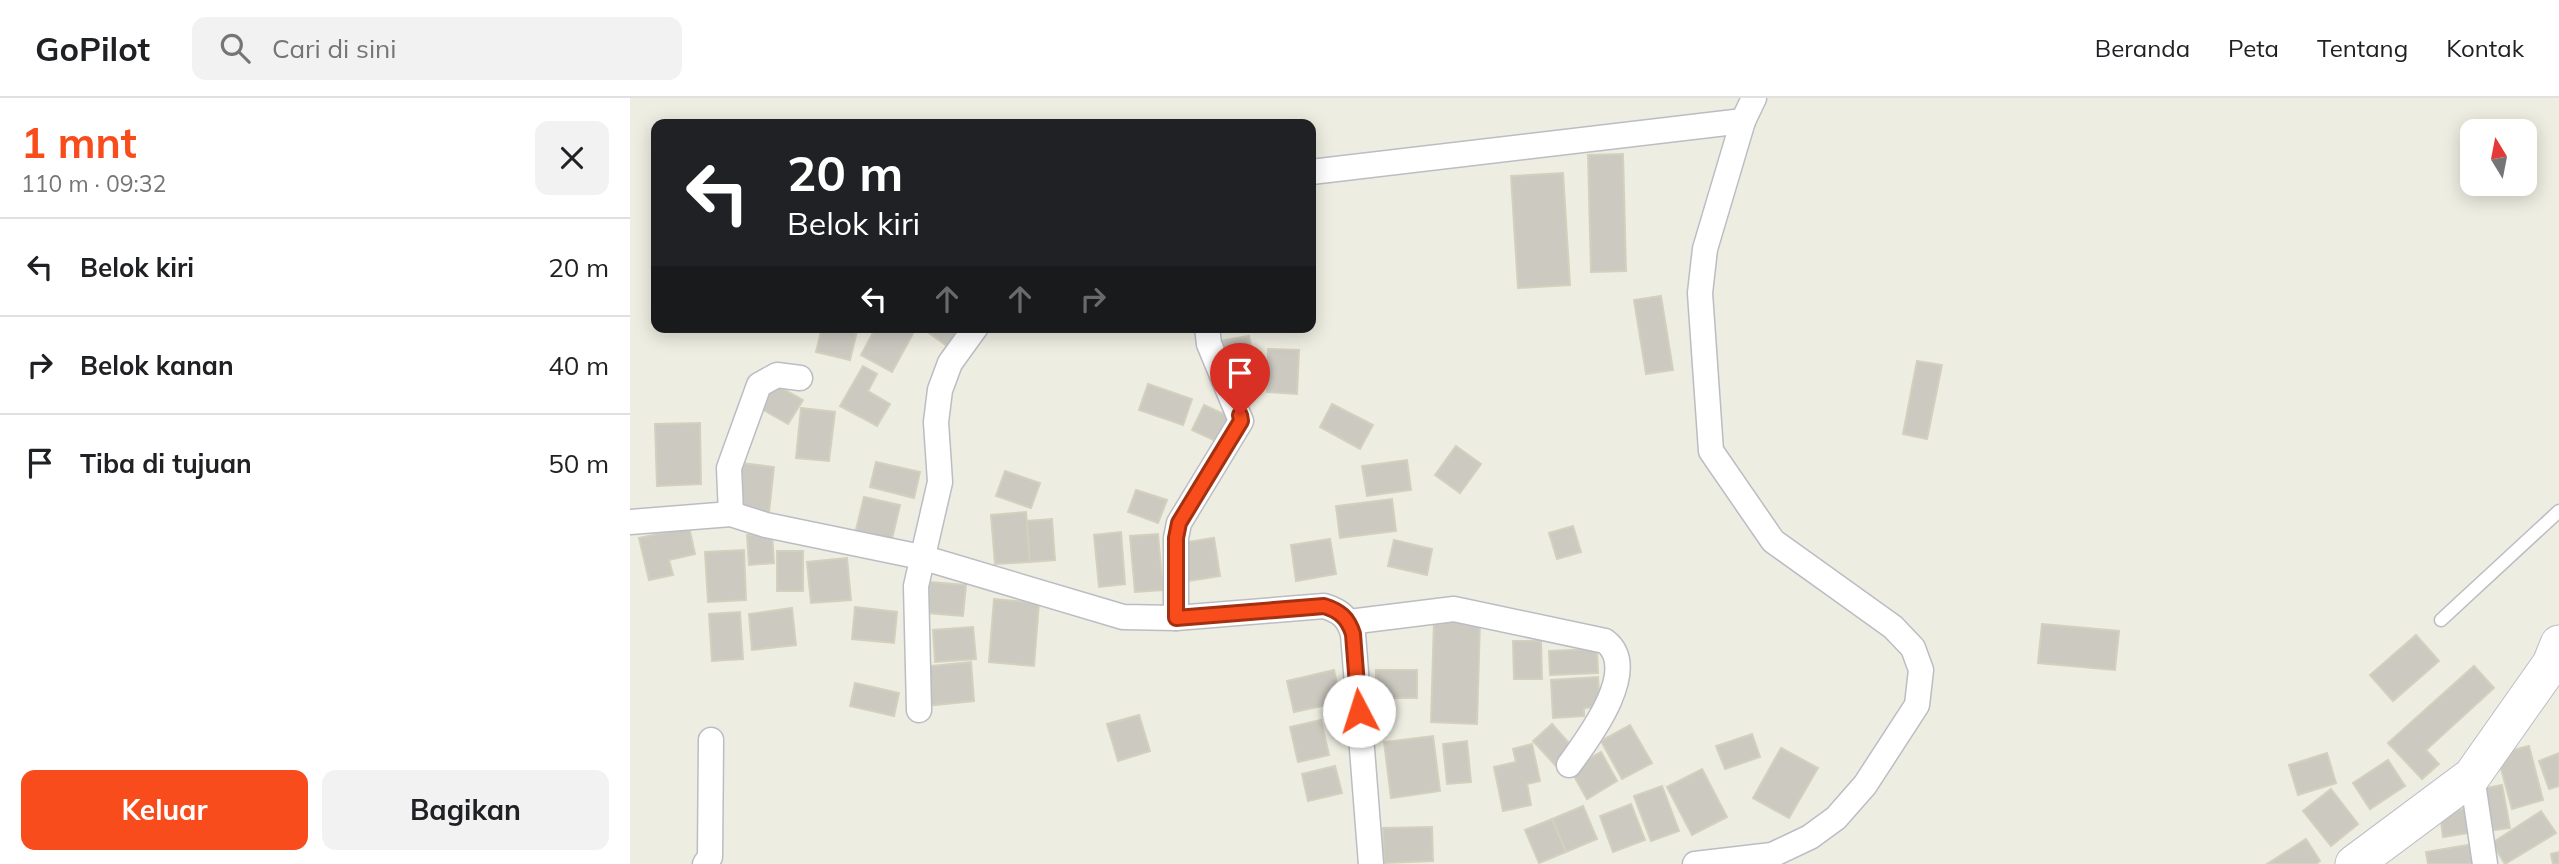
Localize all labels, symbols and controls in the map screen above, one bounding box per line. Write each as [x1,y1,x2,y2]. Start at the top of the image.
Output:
search box [192,17,682,80]
text: GoPilot [35,28,150,69]
icon: search [216,29,254,67]
text: Cari di sini [272,32,397,65]
text: Beranda [2095,33,2190,63]
text: Peta [2228,33,2279,63]
text: Tentang [2317,33,2408,63]
text: Kontak [2446,33,2524,63]
text: 1 mnt [21,116,137,169]
north arrow [2460,119,2538,196]
map controls [2460,119,2537,196]
button: close [535,121,609,195]
text: 20 m [787,142,903,203]
icon: left [672,147,763,238]
text: 110 m · 09:32 [21,169,166,198]
text: Belok kiri [787,203,920,243]
icon: left [21,248,59,286]
text: Belok kiri [80,251,194,284]
text: 20 m [548,251,609,284]
icon: left [855,280,893,318]
icon: ahead [928,280,966,318]
icon: ahead [1001,280,1039,318]
icon: right [1074,280,1112,318]
pin [1210,343,1270,415]
icon: right [21,346,59,384]
text: Belok kanan [80,349,234,382]
text: 40 m [548,349,609,382]
icon: arrive [1221,354,1259,392]
icon: arrive [21,444,59,482]
text: Tiba di tujuan [80,447,252,480]
text: 50 m [548,447,609,480]
position arrow [1322,674,1396,748]
button: Keluar [21,770,308,850]
button: Bagikan [322,770,609,850]

